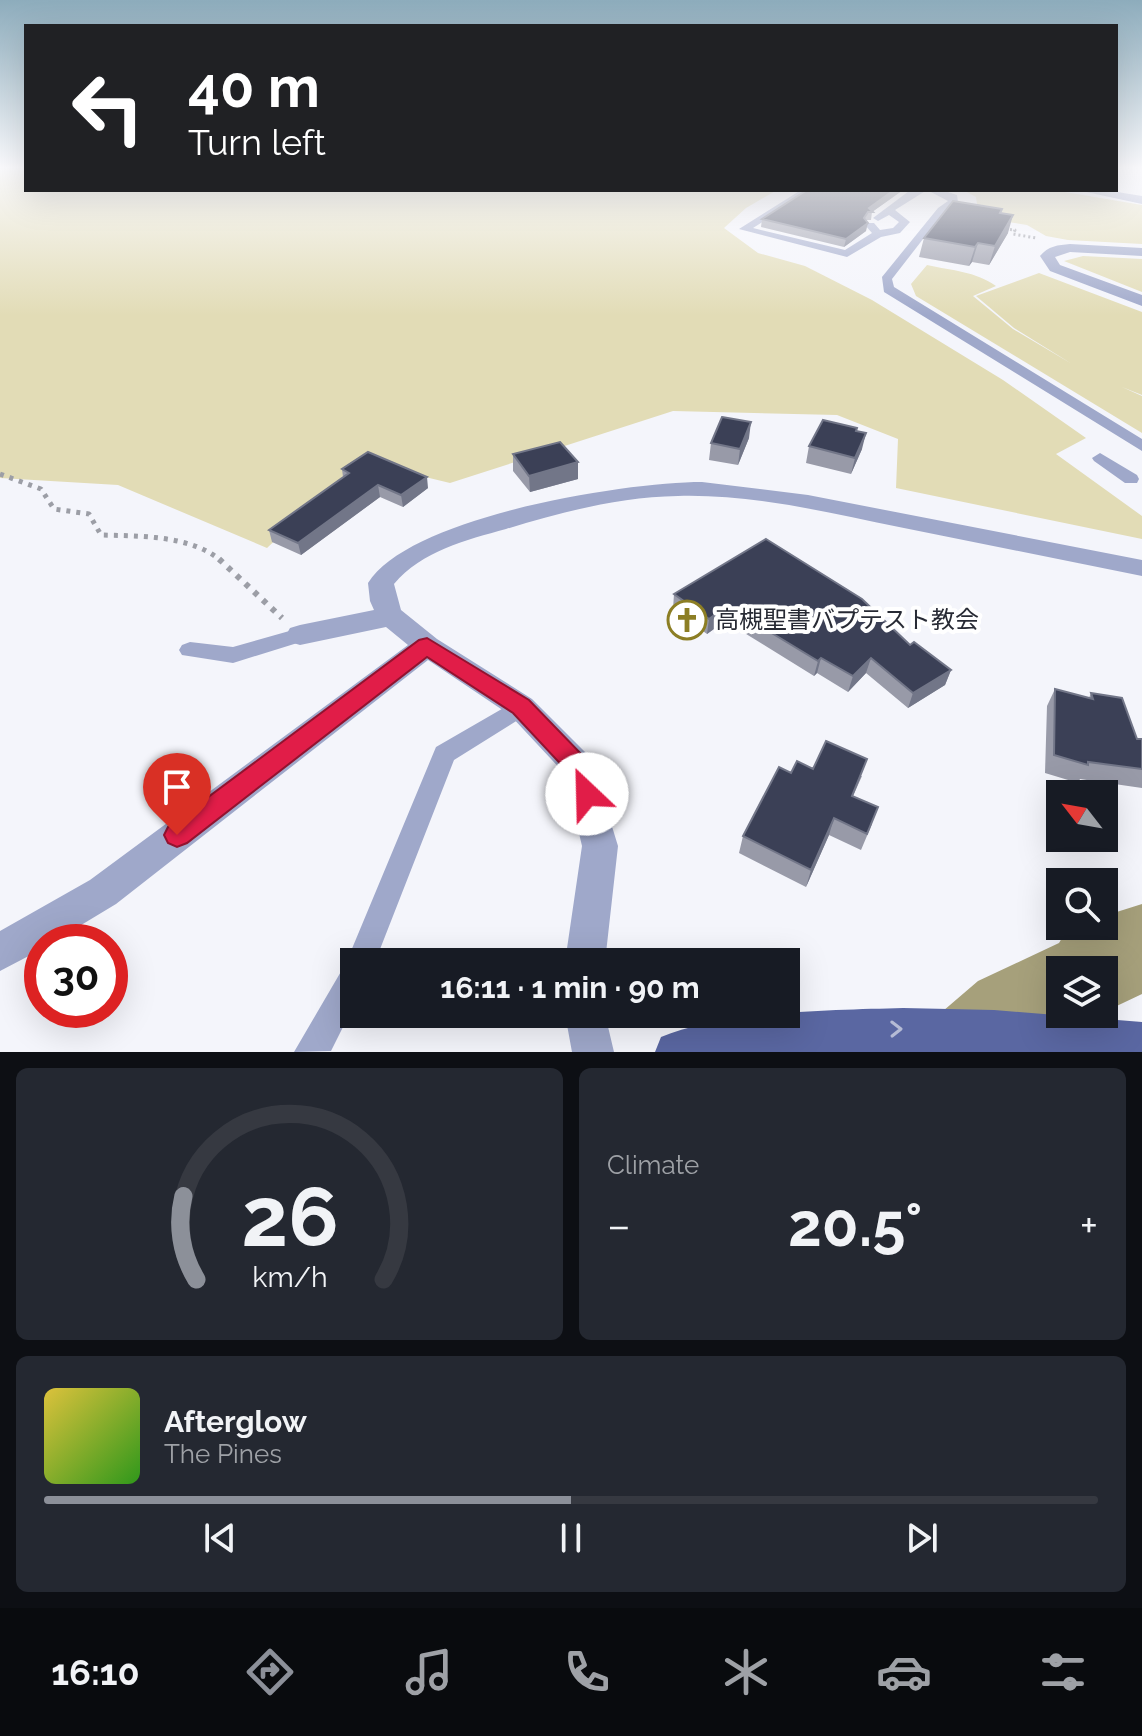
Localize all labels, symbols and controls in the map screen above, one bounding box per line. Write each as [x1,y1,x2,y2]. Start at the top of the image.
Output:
text: 40 m [188,54,320,120]
icon: left [56,56,160,160]
text: Turn left [188,121,326,163]
church icon: 高槻聖書バプテスト教会 [666,599,708,641]
place label: 高槻聖書バプテスト教会 [715,605,979,634]
position arrow [545,752,629,836]
pin [143,753,211,835]
icon: arrive [155,765,199,809]
north arrow [1046,780,1118,852]
map controls [1046,780,1118,1028]
button: search [1046,868,1118,940]
speed limit sign: 30 [24,924,128,1028]
button: layers [1046,956,1118,1028]
text: 16:11 · 1 min · 90 m [440,970,700,1005]
one-way arrow [890,1020,903,1038]
text: Climate [607,1150,699,1180]
text: 26 [241,1168,338,1265]
text: 20.5° [788,1190,922,1260]
text: − [607,1200,631,1251]
text: + [1080,1200,1098,1251]
text: km/h [252,1260,327,1294]
text: Afterglow [164,1404,307,1439]
text: The Pines [164,1439,282,1469]
icon: previous [198,1516,242,1560]
icon: pause [549,1516,593,1560]
icon: next [900,1516,944,1560]
icon: directions [242,1644,298,1700]
icon: music [401,1644,457,1700]
icon: phone [559,1644,615,1700]
icon: climate [718,1644,774,1700]
icon: car [876,1644,932,1700]
icon: filters [1035,1644,1091,1700]
text: 16:10 [51,1651,140,1693]

